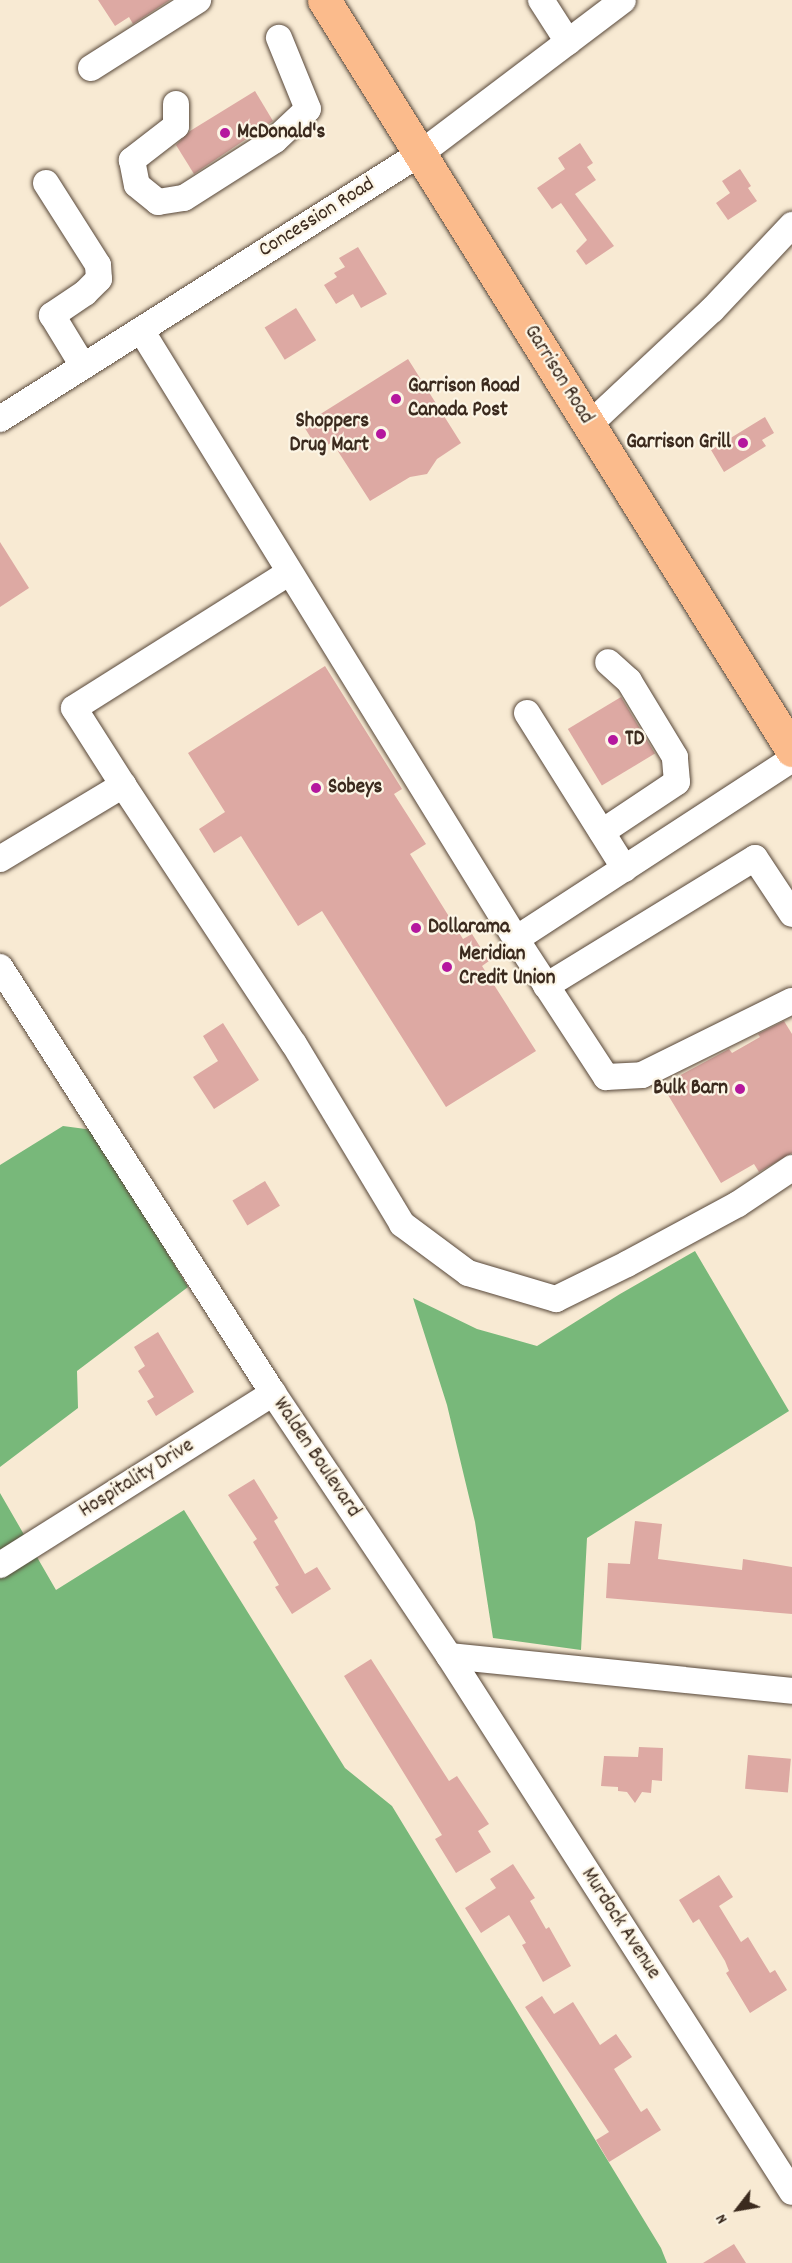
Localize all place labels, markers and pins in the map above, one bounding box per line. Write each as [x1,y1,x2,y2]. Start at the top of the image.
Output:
place label: McDonald's [237,120,325,146]
marker: McDonald's [218,126,232,140]
place label: Garrison Road Canada Post [408,374,520,424]
marker: Garrison Road Canada Post [389,392,403,406]
place label: Shoppers Drug Mart [290,409,369,459]
marker: Shoppers Drug Mart [374,427,388,441]
place label: Garrison Grill [626,430,731,456]
marker: Garrison Grill [736,436,750,450]
place label: TD [625,727,644,753]
marker: TD [606,733,620,747]
place label: Sobeys [328,775,382,801]
marker: Sobeys [309,781,323,795]
place label: Dollarama [428,915,510,941]
marker: Dollarama [409,921,423,935]
place label: Meridian Credit Union [459,942,555,992]
marker: Meridian Credit Union [440,960,454,974]
place label: Bulk Barn [653,1076,728,1102]
marker: Bulk Barn [733,1082,747,1096]

